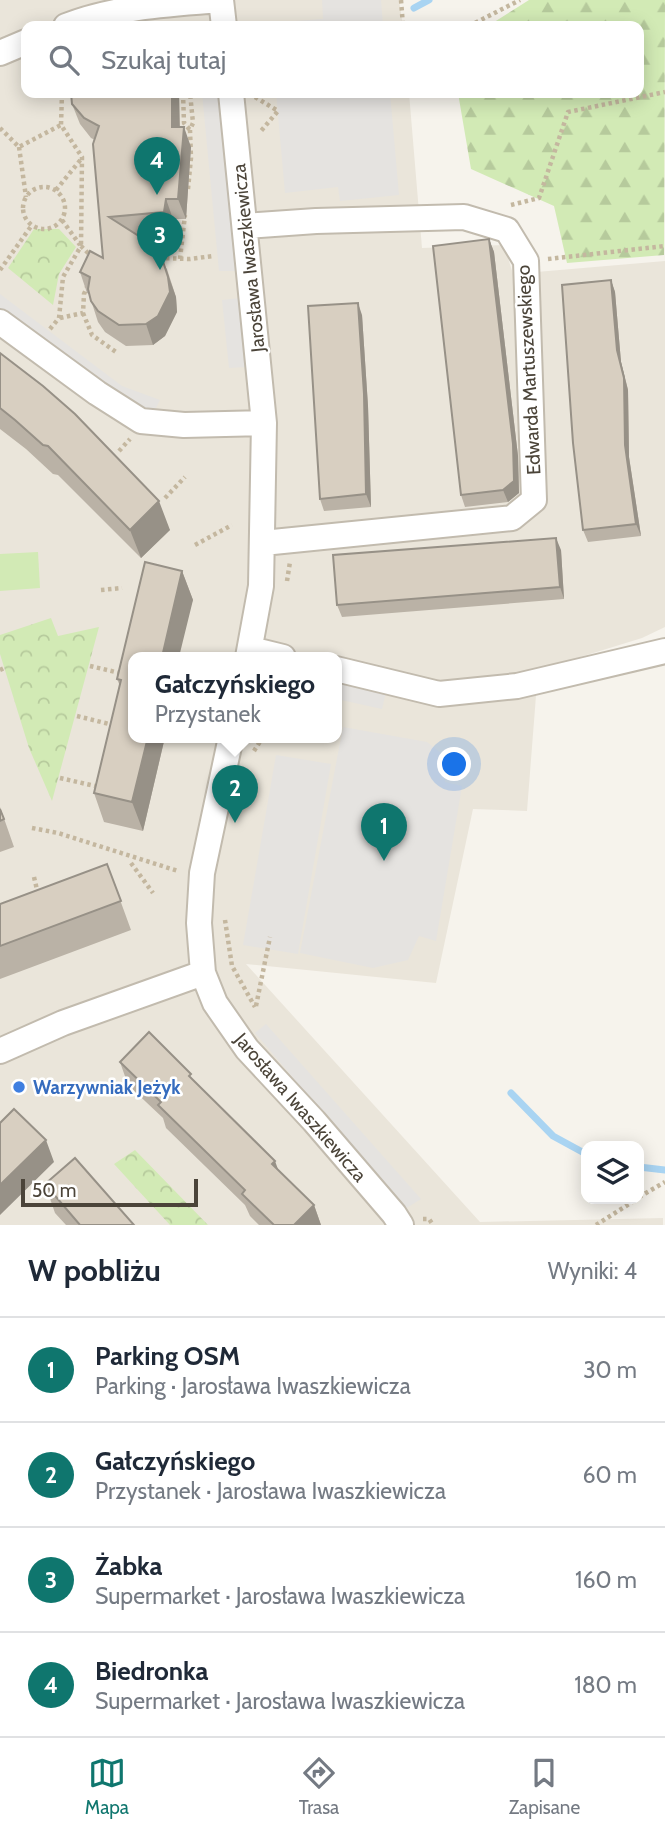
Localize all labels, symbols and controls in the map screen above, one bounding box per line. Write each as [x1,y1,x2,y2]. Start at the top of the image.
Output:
search box [21,21,644,98]
icon: search [45,41,83,79]
text: Szukaj tutaj [101,44,226,76]
pin: 4 [134,137,180,195]
street label: Jarosława Iwaszkiewicza [227,163,270,354]
pin: 3 [137,212,183,270]
street label: Edwarda Martuszewskiego [512,264,545,476]
popup [128,652,342,743]
text: Gałczyńskiego [155,668,315,700]
text: Przystanek [155,700,261,728]
your location [437,747,471,781]
pin: 2 [212,765,258,823]
pin: 1 [361,803,407,861]
street label: Jarosława Iwaszkiewicza [229,1028,371,1186]
place label: Warzywniak Jeżyk [33,1076,181,1099]
marker: Warzywniak Jeżyk [11,1079,27,1095]
map controls [581,1141,644,1204]
button: layers [581,1141,644,1204]
scale bar [21,1176,198,1208]
text: 50 m [32,1179,76,1202]
text: W pobliżu [28,1252,161,1289]
text: Wyniki: 4 [548,1257,637,1285]
text: Parking OSM [95,1340,240,1372]
text: 1 [47,1356,55,1384]
text: 30 m [583,1356,637,1384]
text: Parking · Jarosława Iwaszkiewicza [95,1372,411,1400]
text: Gałczyńskiego [95,1445,255,1477]
text: 2 [45,1461,57,1489]
text: 60 m [583,1461,637,1489]
text: Przystanek · Jarosława Iwaszkiewicza [95,1477,446,1505]
text: Żabka [95,1550,162,1582]
text: 3 [45,1566,57,1594]
text: 160 m [575,1566,637,1594]
text: Supermarket · Jarosława Iwaszkiewicza [95,1582,465,1610]
text: Biedronka [95,1655,209,1687]
text: 4 [44,1671,58,1699]
text: 180 m [574,1671,637,1699]
text: Supermarket · Jarosława Iwaszkiewicza [95,1687,465,1715]
tab: Mapa [85,1754,129,1819]
tab: Trasa [299,1754,339,1819]
tab: Zapisane [509,1754,580,1819]

